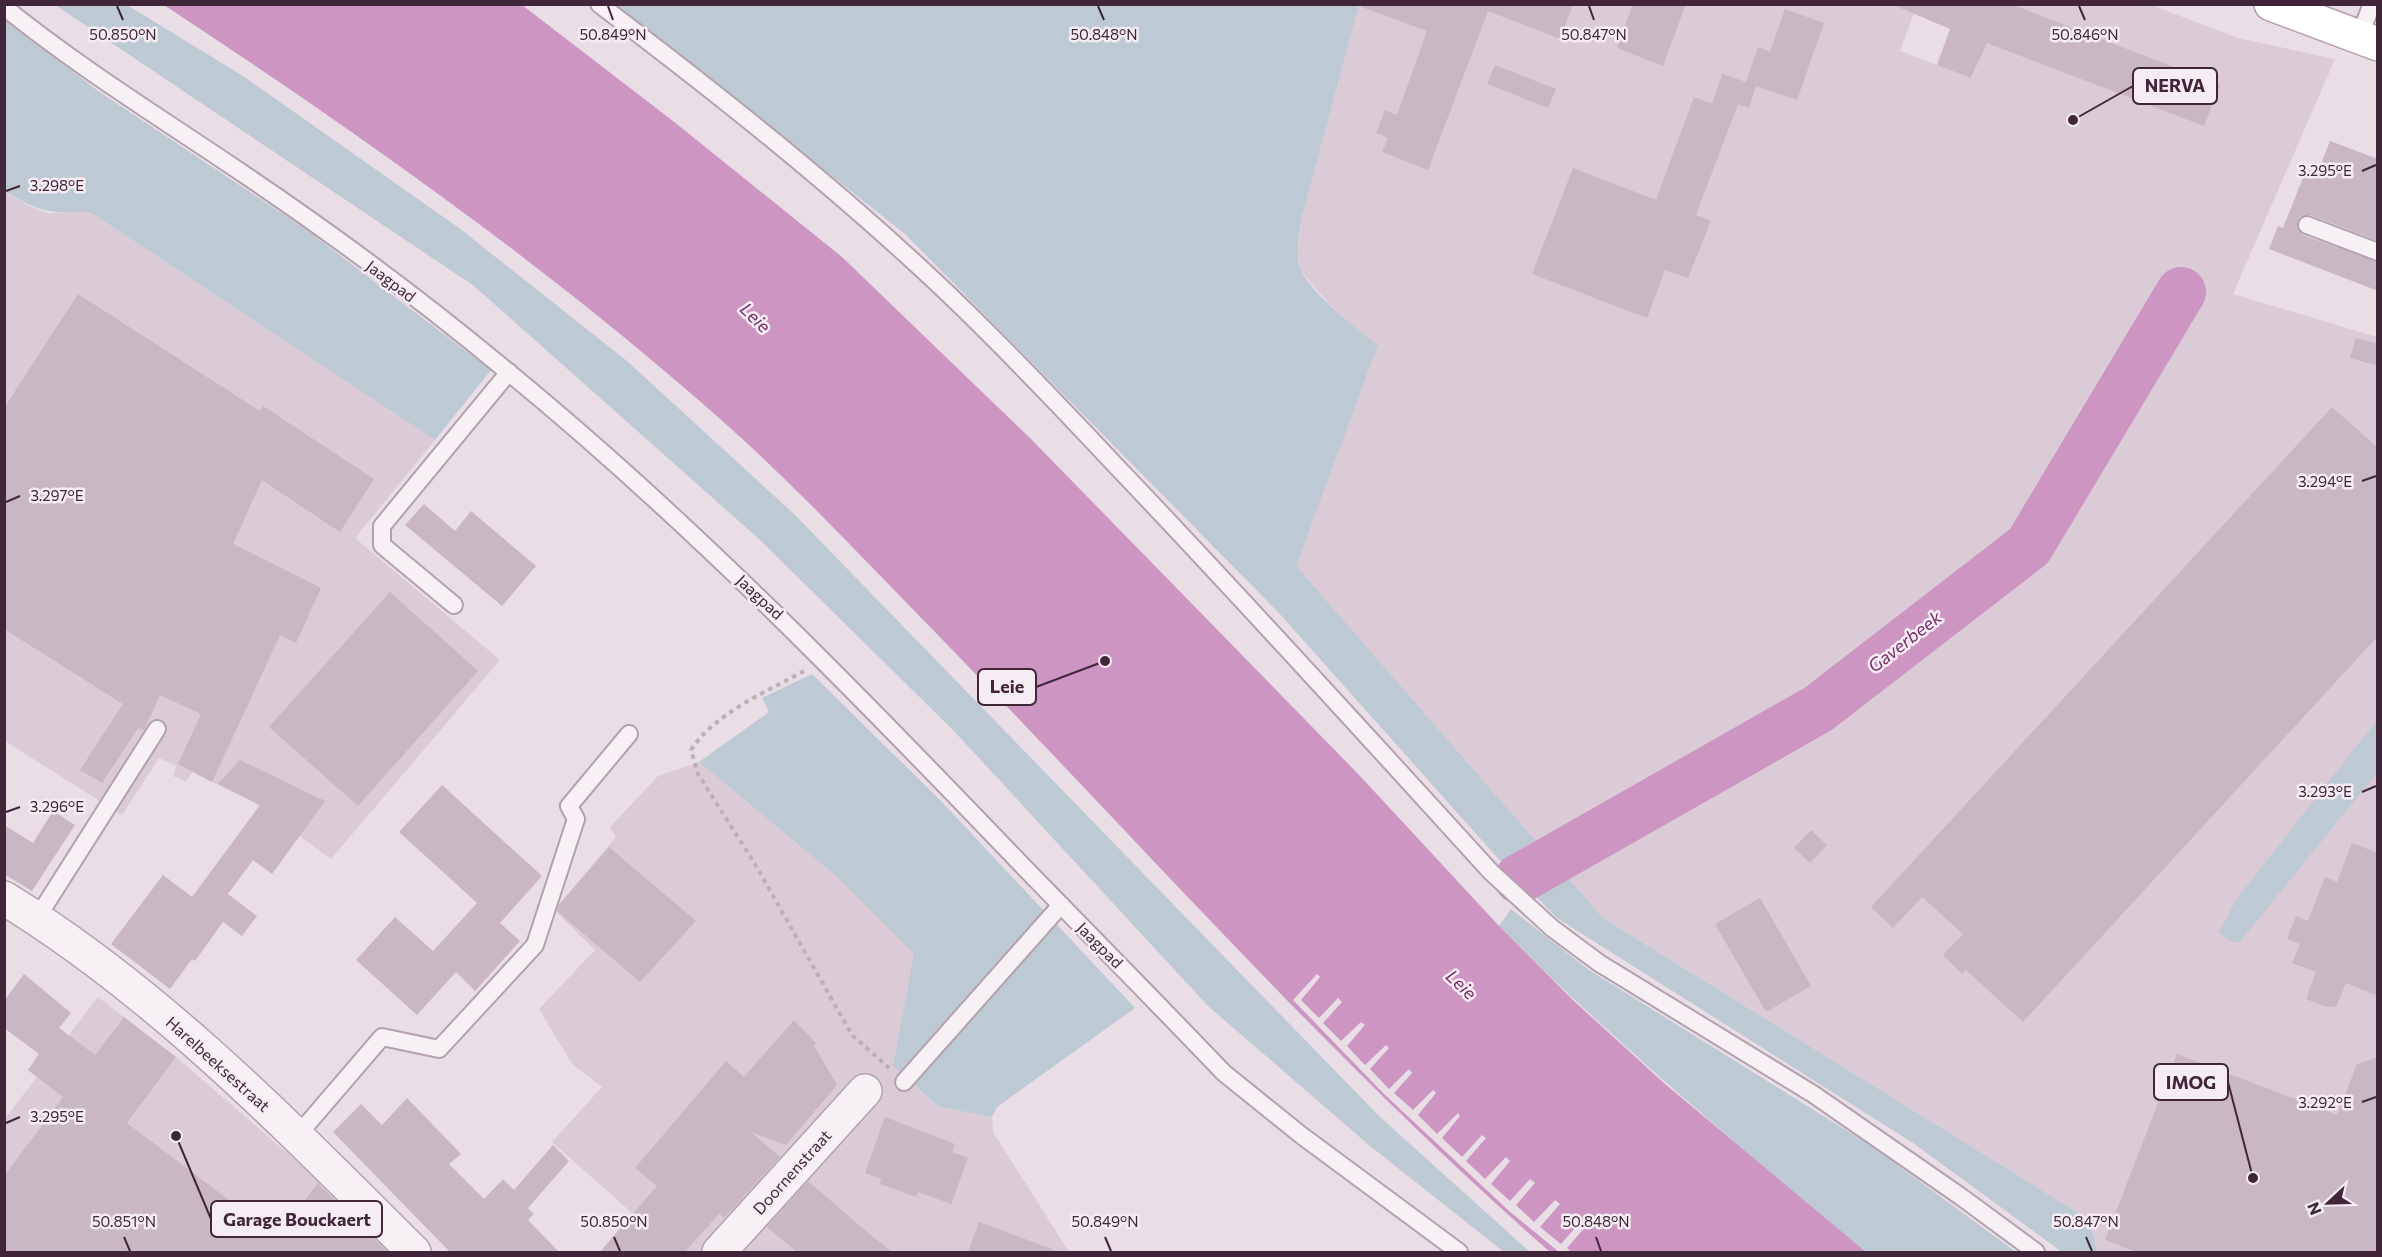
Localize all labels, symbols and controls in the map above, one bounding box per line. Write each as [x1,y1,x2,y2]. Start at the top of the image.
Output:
text: 50.850°N [89,25,157,43]
text: 50.849°N [580,25,646,43]
text: 50.848°N [1071,25,1137,43]
text: 50.847°N [1561,25,1627,43]
text: 50.846°N [2052,25,2118,43]
callout: NERVA [2133,68,2217,104]
text: NERVA [2145,74,2205,96]
text: 3.295°E [2298,161,2352,179]
text: 3.298°E [30,176,84,194]
street label: Jaagpad [363,256,420,305]
water label: Leie [736,298,776,337]
text: 3.294°E [2298,472,2352,490]
text: 3.297°E [30,486,84,504]
street label: Jaagpad [733,570,788,623]
water label: Gaverbeek [1863,605,1947,677]
callout: Leie [978,669,1036,705]
text: Leie [990,675,1024,697]
text: 3.293°E [2298,782,2352,800]
text: 3.296°E [30,797,84,815]
street label: Jaagpad [1073,918,1127,972]
water label: Leie [1442,965,1482,1004]
street label: Harelbeeksestraat [163,1012,274,1115]
callout: IMOG [2154,1064,2228,1100]
text: IMOG [2166,1071,2216,1093]
text: 3.292°E [2298,1093,2352,1111]
text: 3.295°E [30,1107,84,1125]
street label: Doornenstraat [749,1125,835,1218]
north arrow [2298,1173,2358,1233]
text: N [2303,1200,2325,1218]
callout: Garage Bouckaert [211,1201,382,1237]
text: Garage Bouckaert [223,1208,371,1230]
text: 50.851°N [92,1212,156,1230]
text: 50.850°N [580,1212,648,1230]
text: 50.849°N [1072,1212,1138,1230]
text: 50.848°N [1563,1212,1629,1230]
text: 50.847°N [2053,1212,2119,1230]

